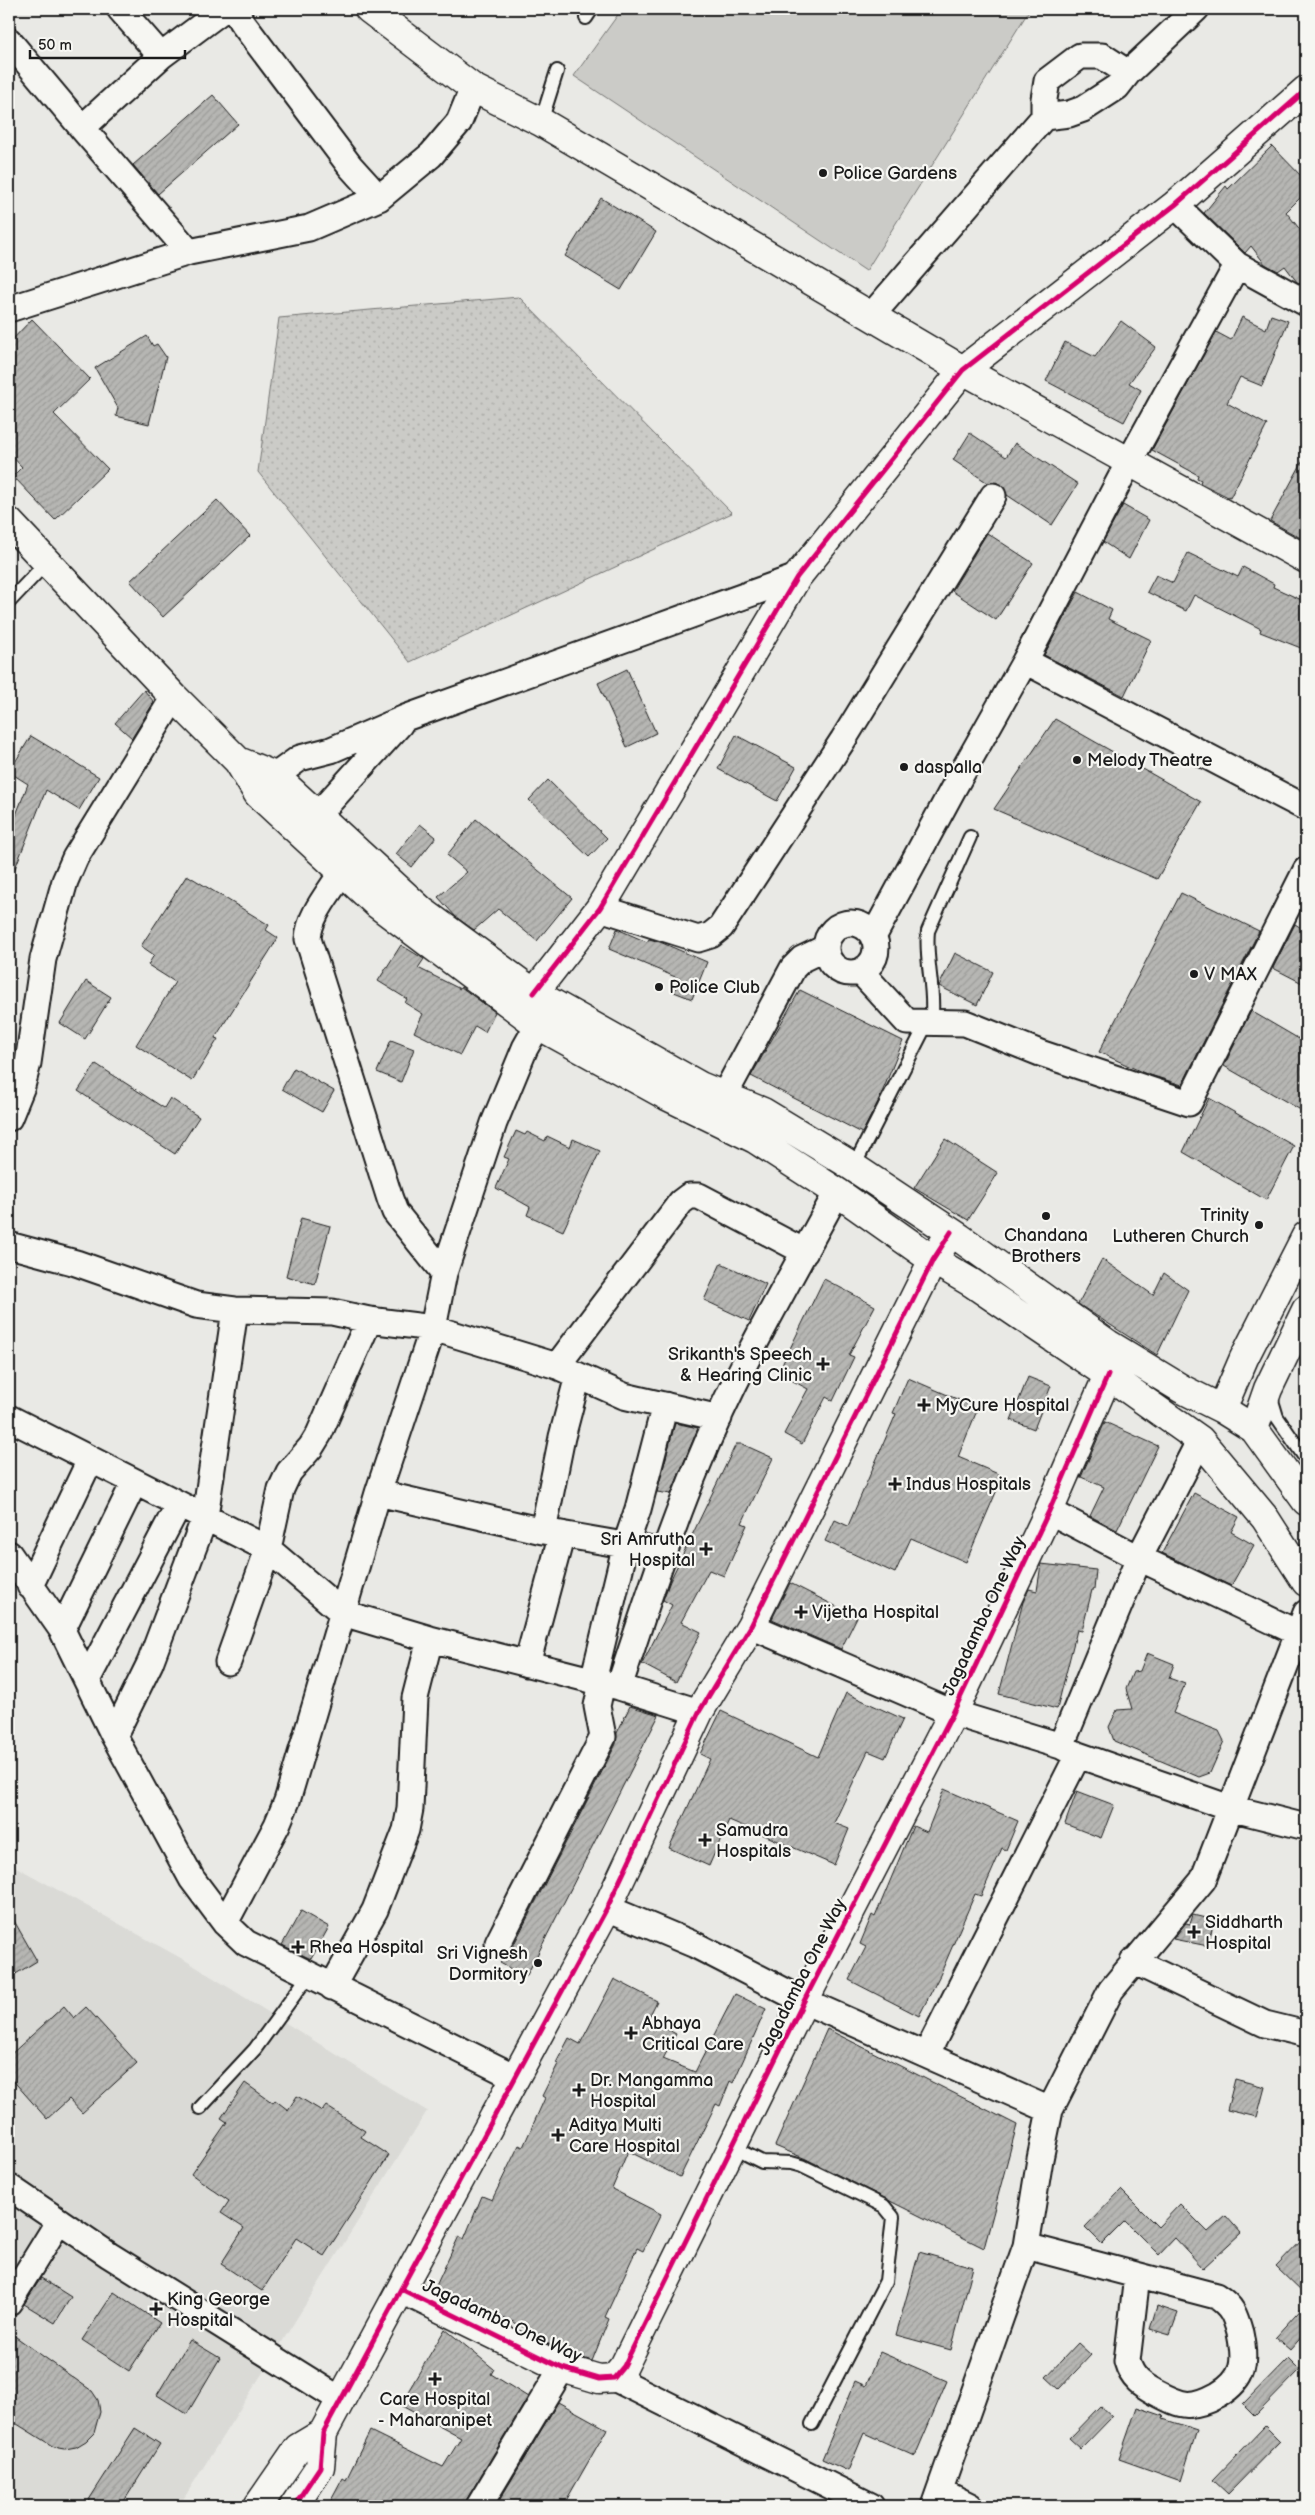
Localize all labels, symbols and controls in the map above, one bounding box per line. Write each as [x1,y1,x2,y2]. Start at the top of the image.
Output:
scale bar [30,28,185,60]
text: 50 m [38,36,72,55]
place label: Police Gardens [833,163,957,184]
marker: Police Gardens [817,167,829,179]
place label: Melody Theatre [1087,750,1213,771]
marker: Melody Theatre [1071,754,1083,766]
place label: daspalla [914,757,982,778]
marker: daspalla [898,761,910,773]
place label: V MAX [1204,964,1258,985]
marker: V MAX [1188,968,1200,980]
place label: Police Club [669,977,760,998]
marker: Police Club [653,981,665,993]
place label: Trinity Lutheren Church [1112,1205,1250,1247]
marker: Chandana Brothers [1040,1210,1052,1222]
marker: Trinity Lutheren Church [1253,1219,1265,1231]
place label: Chandana Brothers [1004,1225,1088,1267]
place label: Srikanth's Speech & Hearing Clinic [668,1344,812,1386]
marker: Srikanth's Speech & Hearing Clinic [816,1357,830,1371]
place label: MyCure Hospital [935,1395,1069,1416]
marker: MyCure Hospital [917,1398,931,1412]
place label: Indus Hospitals [906,1474,1031,1495]
marker: Indus Hospitals [888,1477,902,1491]
place label: Sri Amrutha Hospital [600,1529,695,1571]
street label: Jagadamba One Way [938,1532,1030,1699]
marker: Sri Amrutha Hospital [699,1542,713,1556]
place label: Vijetha Hospital [812,1602,939,1623]
marker: Vijetha Hospital [794,1605,808,1619]
place label: Samudra Hospitals [716,1820,791,1862]
marker: Samudra Hospitals [698,1833,712,1847]
street label: Jagadamba One Way [753,1894,851,2059]
place label: Siddharth Hospital [1205,1912,1283,1954]
marker: Siddharth Hospital [1187,1925,1201,1939]
place label: Rhea Hospital [309,1937,424,1958]
marker: Rhea Hospital [291,1940,305,1954]
place label: Sri Vignesh Dormitory [437,1943,529,1985]
marker: Sri Vignesh Dormitory [532,1957,544,1969]
place label: Abhaya Critical Care [642,2013,744,2055]
marker: Abhaya Critical Care [624,2026,638,2040]
place label: Dr. Mangamma Hospital [590,2070,713,2112]
marker: Dr. Mangamma Hospital [572,2083,586,2097]
place label: Aditya Multi Care Hospital [569,2115,680,2157]
marker: Aditya Multi Care Hospital [551,2128,565,2142]
street label: Jagadamba One Way [419,2275,586,2367]
place label: King George Hospital [167,2289,270,2331]
marker: King George Hospital [149,2302,163,2316]
marker: Care Hospital - Maharanipet [428,2372,442,2386]
place label: Care Hospital - Maharanipet [378,2389,492,2431]

